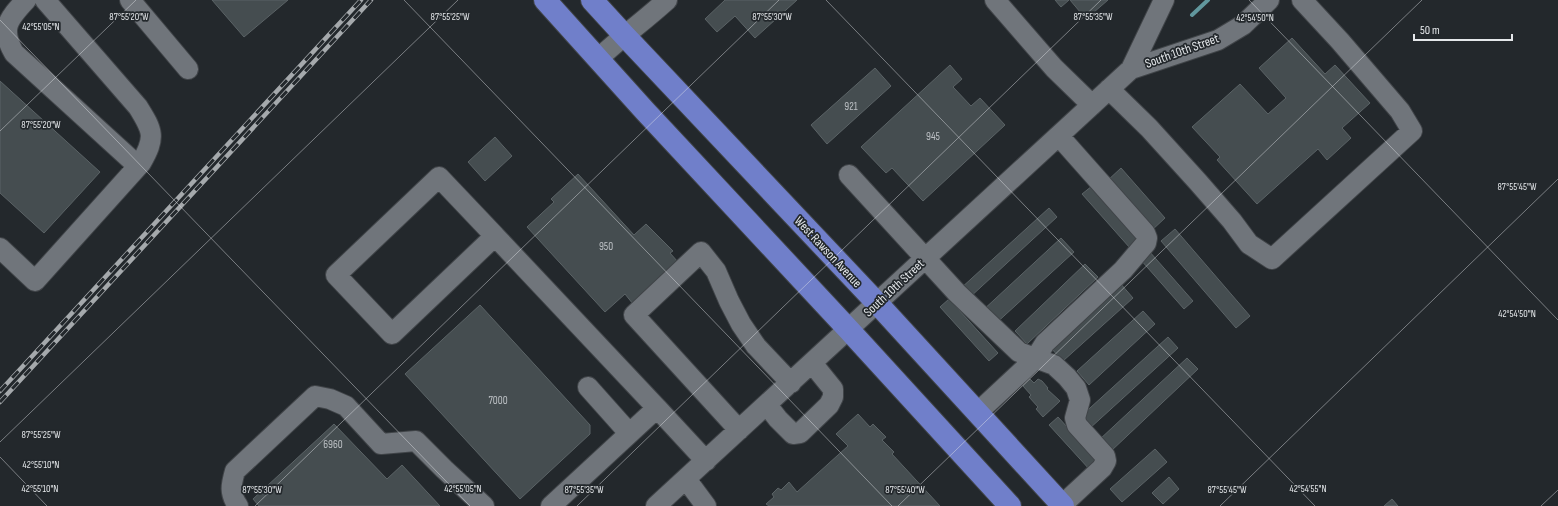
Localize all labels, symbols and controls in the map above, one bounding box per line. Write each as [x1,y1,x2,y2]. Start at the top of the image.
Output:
text: 87°55'20"W [109,11,149,23]
text: 87°55'25"W [431,11,470,23]
text: 87°55'30"W [752,11,792,23]
text: 87°55'35"W [1074,11,1113,23]
text: 42°54'50"N [1236,12,1274,24]
scale bar [1414,16,1512,42]
text: 42°55'05"N [22,21,60,33]
text: 50 m [1420,23,1440,38]
street label: South 10th Street [1143,30,1221,72]
house number: 921 [844,100,858,113]
text: 87°55'20"W [21,119,61,131]
house number: 945 [926,130,940,143]
text: 87°55'45"W [1498,181,1537,193]
street label: West Rawson Avenue [791,213,865,291]
house number: 950 [599,240,613,253]
street label: South 10th Street [860,256,928,320]
text: 42°54'50"N [1498,308,1536,320]
house number: 7000 [488,394,508,407]
text: 87°55'25"W [22,429,61,441]
house number: 6960 [323,438,343,451]
text: 42°55'10"N [23,459,59,471]
text: 42°55'10"N [22,483,58,495]
text: 42°55'05"N [444,483,482,495]
text: 42°54'55"N [1289,483,1327,495]
text: 87°55'30"W [242,484,282,496]
text: 87°55'35"W [565,484,604,496]
text: 87°55'40"W [885,484,925,496]
text: 87°55'45"W [1208,484,1247,496]

